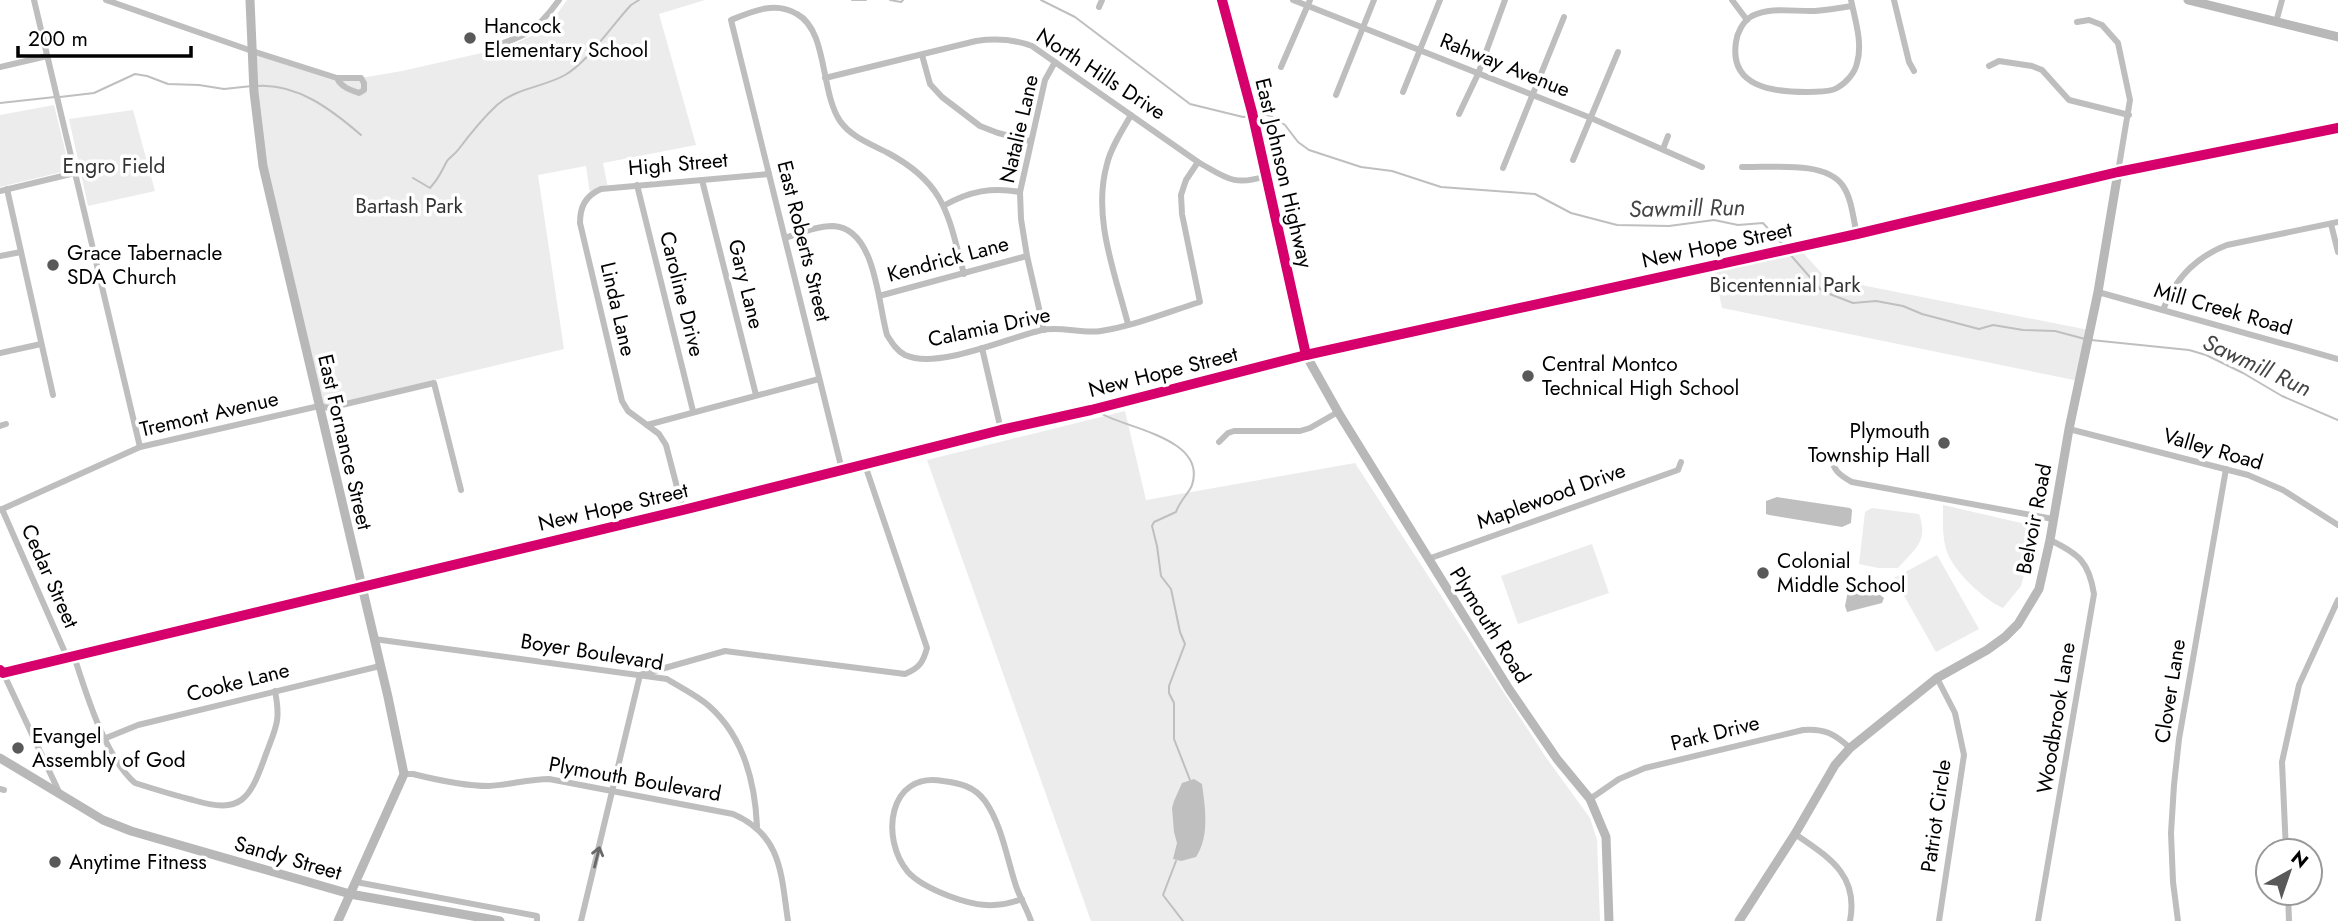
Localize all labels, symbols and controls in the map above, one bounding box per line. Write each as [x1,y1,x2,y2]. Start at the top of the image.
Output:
place label: Hancock Elementary School [484,11,648,65]
scale bar [18,14,191,58]
street label: North Hills Drive [1030,21,1172,127]
text: 200 m [28,24,88,54]
street label: Rahway Avenue [1435,25,1575,105]
marker: Hancock Elementary School [462,30,478,46]
street label: Natalie Lane [992,72,1046,186]
street label: East Johnson Highway [1248,75,1321,272]
street label: High Street [627,145,729,183]
park label: Engro Field [63,151,165,181]
street label: East Roberts Street [770,158,838,324]
water label: Sawmill Run [1629,190,1745,226]
park label: Bartash Park [355,191,463,221]
street label: New Hope Street [1639,214,1795,276]
street label: Caroline Drive [652,228,712,360]
street label: Kendrick Lane [884,228,1012,290]
street label: Gary Lane [720,236,772,332]
place label: Grace Tabernacle SDA Church [67,238,222,292]
marker: Grace Tabernacle SDA Church [45,257,61,273]
street label: Linda Lane [593,259,643,359]
park label: Bicentennial Park [1709,270,1861,300]
street label: Mill Creek Road [2151,275,2295,343]
street label: Calamia Drive [925,299,1053,355]
water label: Sawmill Run [2197,325,2317,405]
street label: New Hope Street [1085,339,1241,405]
place label: Central Montco Technical High School [1542,349,1739,403]
street label: East Fornance Street [310,351,380,533]
marker: Central Montco Technical High School [1520,368,1536,384]
street label: Tremont Avenue [137,383,281,445]
place label: Plymouth Township Hall [1808,416,1930,470]
street label: Valley Road [2159,420,2267,478]
marker: Plymouth Township Hall [1936,435,1952,451]
street label: Maplewood Drive [1472,455,1630,537]
street label: Belvoir Road [2009,461,2059,577]
street label: New Hope Street [535,475,691,539]
street label: Cedar Street [14,519,86,633]
place label: Colonial Middle School [1777,546,1906,600]
street label: Plymouth Road [1442,561,1538,689]
marker: Colonial Middle School [1755,565,1771,581]
street label: Boyer Boulevard [518,626,666,678]
street label: Clover Lane [2147,637,2193,745]
street label: Woodbrook Lane [2029,640,2083,796]
street label: Cooke Lane [184,655,293,709]
street label: Park Drive [1668,707,1763,758]
place label: Evangel Assembly of God [32,721,186,775]
marker: Evangel Assembly of God [10,740,26,756]
street label: Plymouth Boulevard [546,749,724,809]
street label: Patriot Circle [1913,757,1959,874]
street label: Sandy Street [231,828,345,888]
north arrow [2254,837,2324,907]
text: N [2285,844,2314,875]
one-way arrow [591,846,604,868]
place label: Anytime Fitness [69,847,207,877]
marker: Anytime Fitness [47,854,63,870]

